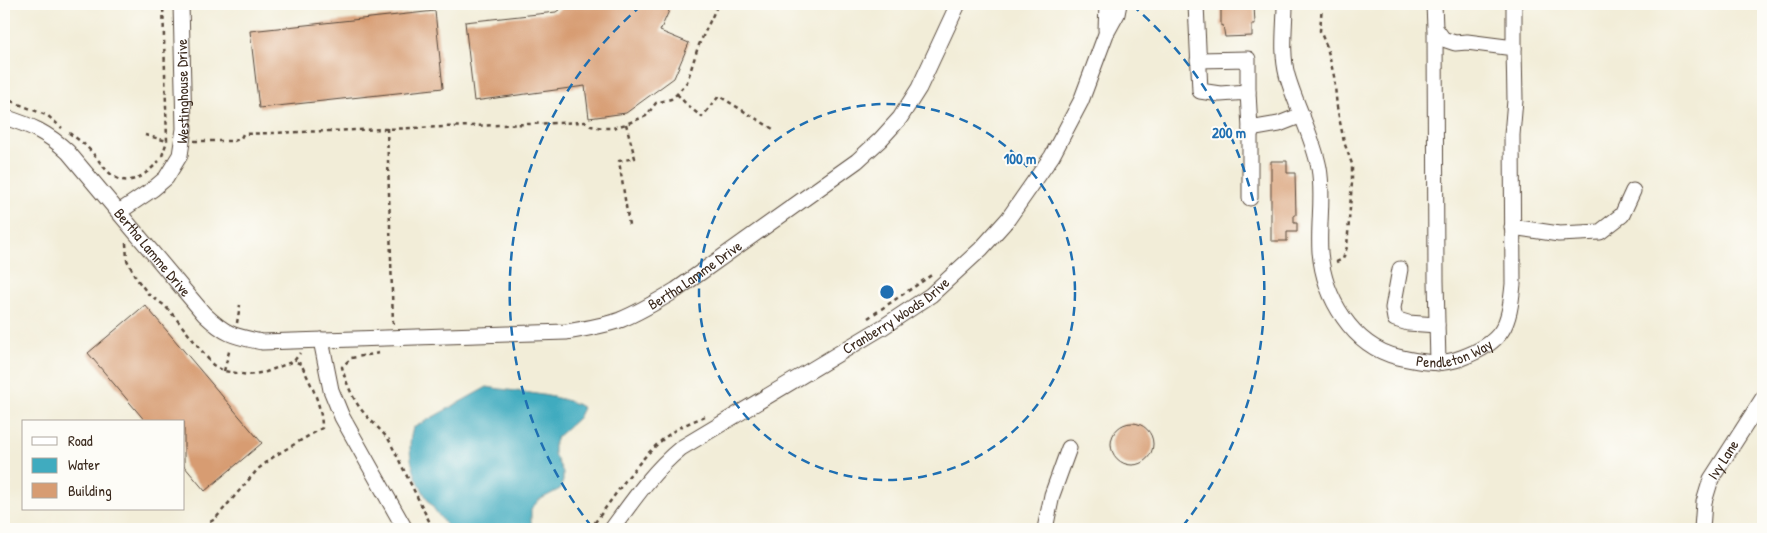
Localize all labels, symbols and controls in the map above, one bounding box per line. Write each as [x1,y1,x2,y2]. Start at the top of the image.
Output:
street label: Westinghouse Drive [171,39,194,145]
text: 200 m [1212,122,1246,143]
text: 100 m [1004,148,1036,169]
street label: Bertha Lamme Drive [109,203,196,301]
street label: Bertha Lamme Drive [644,235,746,315]
street label: Cranberry Woods Drive [838,272,954,359]
centre of rings [878,283,896,301]
street label: Pendleton Way [1415,334,1496,373]
legend [22,420,185,510]
text: Road [68,430,93,451]
street label: Ivy Lane [1702,435,1744,483]
text: Water [68,454,100,475]
text: Building [68,480,112,501]

